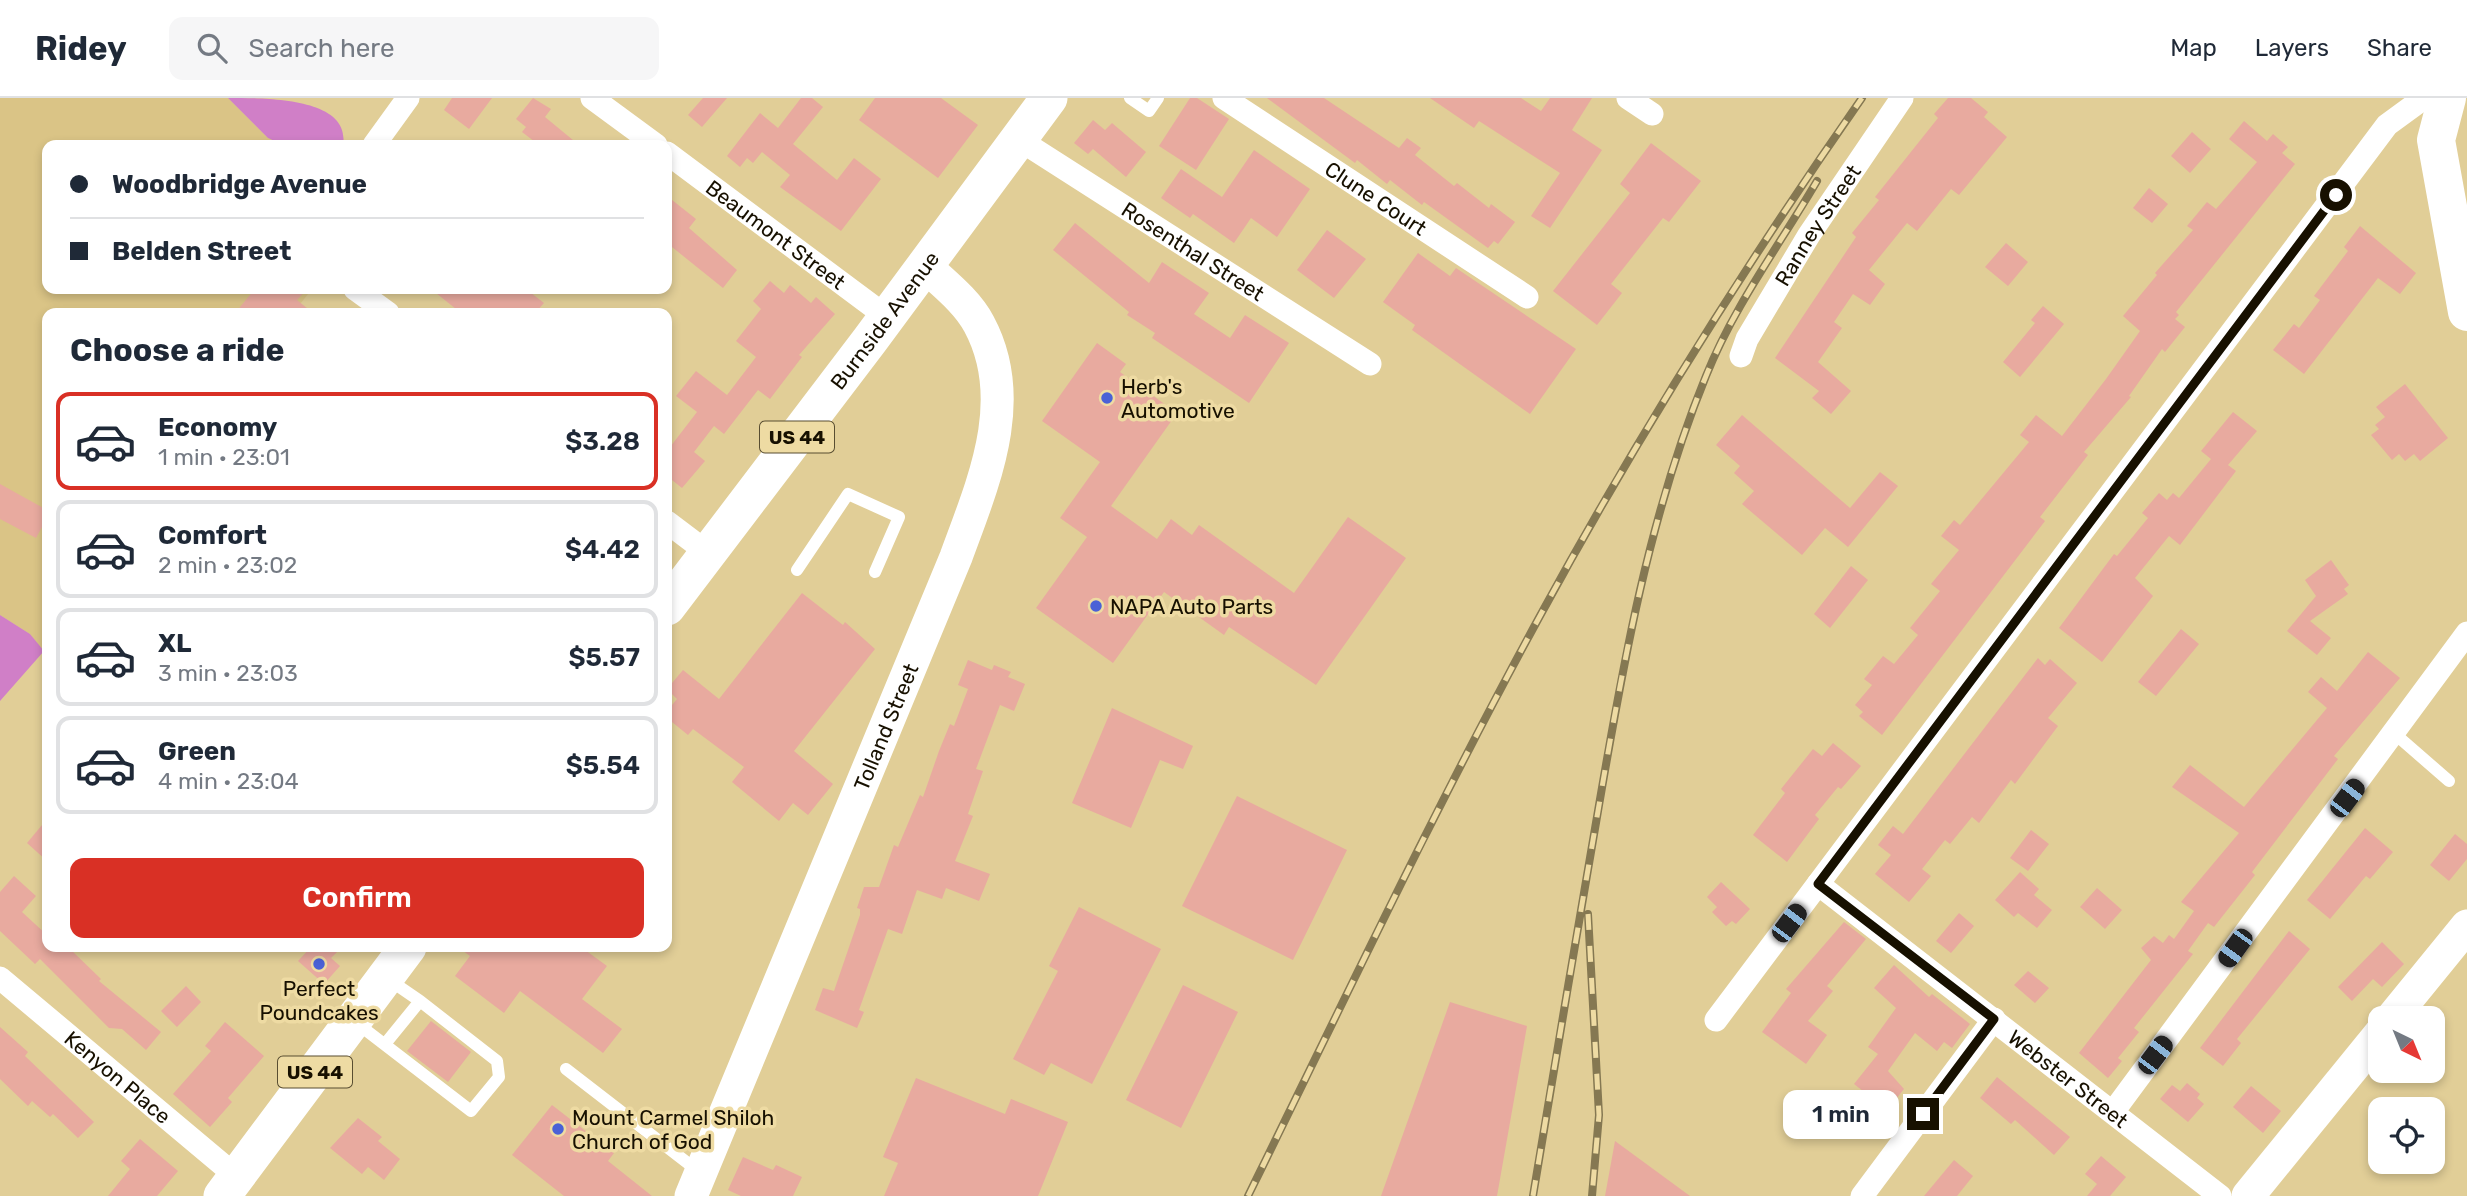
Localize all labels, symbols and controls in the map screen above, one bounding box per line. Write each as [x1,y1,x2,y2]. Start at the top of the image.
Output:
search box [169,17,659,80]
text: Ridey [35,29,127,68]
icon: search [193,29,231,67]
text: Search here [249,33,394,64]
text: Map [2170,34,2217,62]
text: Layers [2255,34,2329,62]
text: Share [2367,34,2432,62]
street label: Clune Court [1321,156,1432,240]
street label: Ranney Street [1769,160,1866,290]
text: Woodbridge Avenue [112,169,367,200]
street label: Beaumont Street [701,174,851,294]
route start [2320,179,2352,211]
street label: Rosenthal Street [1117,196,1269,306]
text: Belden Street [112,236,291,267]
street label: Burnside Avenue [825,246,944,394]
text: Choose a ride [70,331,284,369]
place label: Herb's Automotive [1121,374,1235,423]
marker: Herb's Automotive [1099,390,1115,406]
icon: car [74,410,137,473]
text: Economy [158,412,277,443]
road number: US 44 [760,422,834,452]
text: $3.28 [565,426,640,457]
text: 1 min · 23:01 [158,443,290,471]
icon: car [74,518,137,581]
text: Comfort [158,520,267,551]
text: $4.42 [565,534,640,565]
text: 2 min · 23:02 [158,551,297,579]
place label: NAPA Auto Parts [1110,594,1273,619]
marker: NAPA Auto Parts [1088,598,1104,614]
icon: car [74,626,137,689]
text: XL [158,628,191,659]
text: $5.57 [569,642,640,673]
text: 3 min · 23:03 [158,659,298,687]
street label: Tolland Street [848,660,923,794]
icon: car [74,734,137,797]
text: Green [158,736,236,767]
text: $5.54 [566,750,640,781]
text: 4 min · 23:04 [158,767,299,795]
car [2326,775,2369,821]
button: Confirm [70,858,644,938]
car [1768,900,1811,946]
car [2215,925,2256,971]
marker: Perfect Poundcakes [311,956,327,972]
place label: Perfect Poundcakes [259,976,379,1025]
north arrow [2368,1006,2445,1083]
map controls [2368,1006,2445,1174]
street label: Webster Street [2004,1024,2133,1133]
street label: Kenyon Place [60,1025,176,1129]
car [2134,1032,2177,1078]
road number: US 44 [278,1056,352,1088]
callout: 1 min [1783,1090,1898,1138]
button: locate [2368,1097,2445,1174]
route end [1907,1098,1939,1130]
text: 1 min [1812,1100,1870,1128]
place label: Mount Carmel Shiloh Church of God [572,1105,774,1154]
marker: Mount Carmel Shiloh Church of God [550,1121,566,1137]

